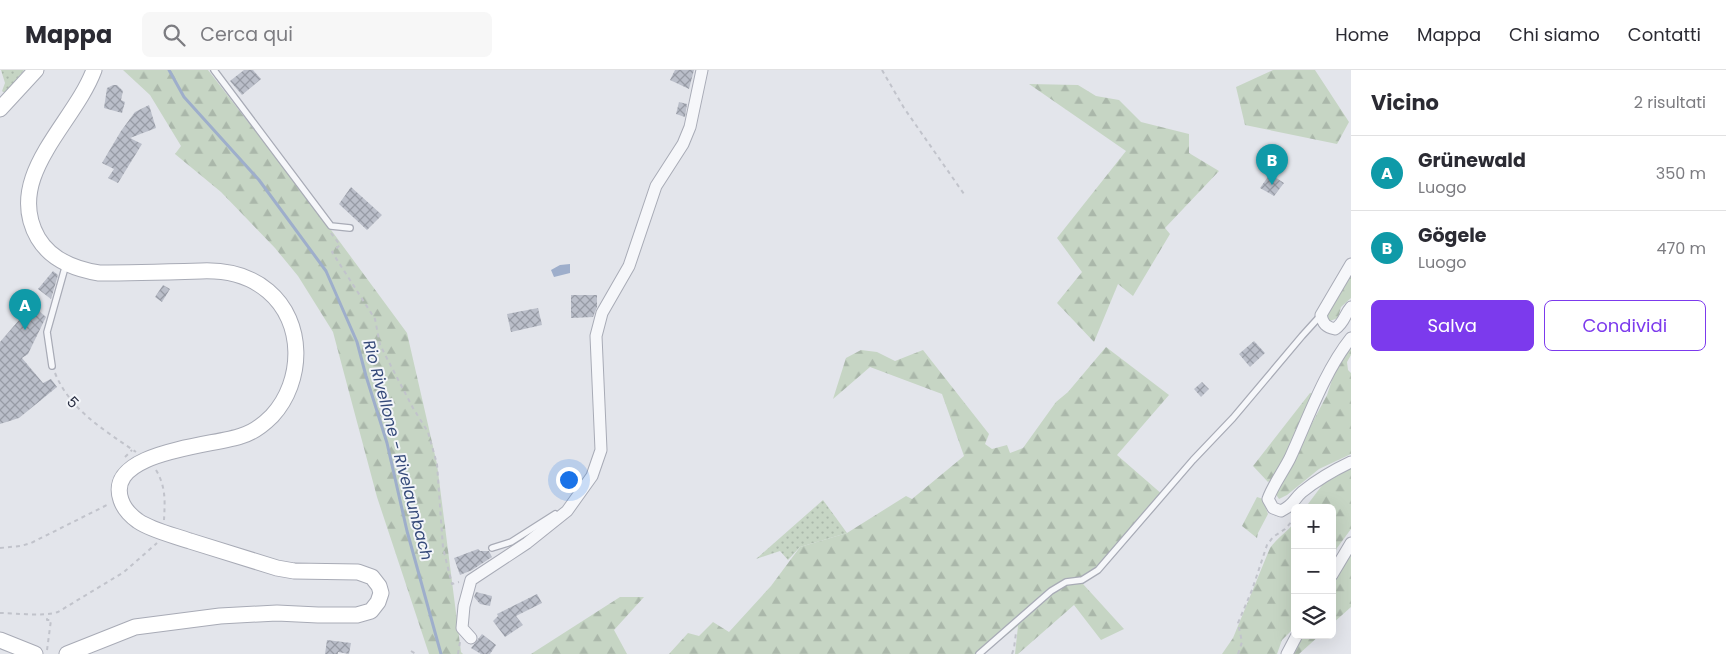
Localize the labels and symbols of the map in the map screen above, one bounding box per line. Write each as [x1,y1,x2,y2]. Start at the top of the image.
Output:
pin: B [1256,144,1288,185]
pin: A [9,289,41,330]
water label: Rio Rivellone - Rivelaunbach [357,337,439,563]
street label: 5 [62,391,84,413]
your location [556,467,582,493]

